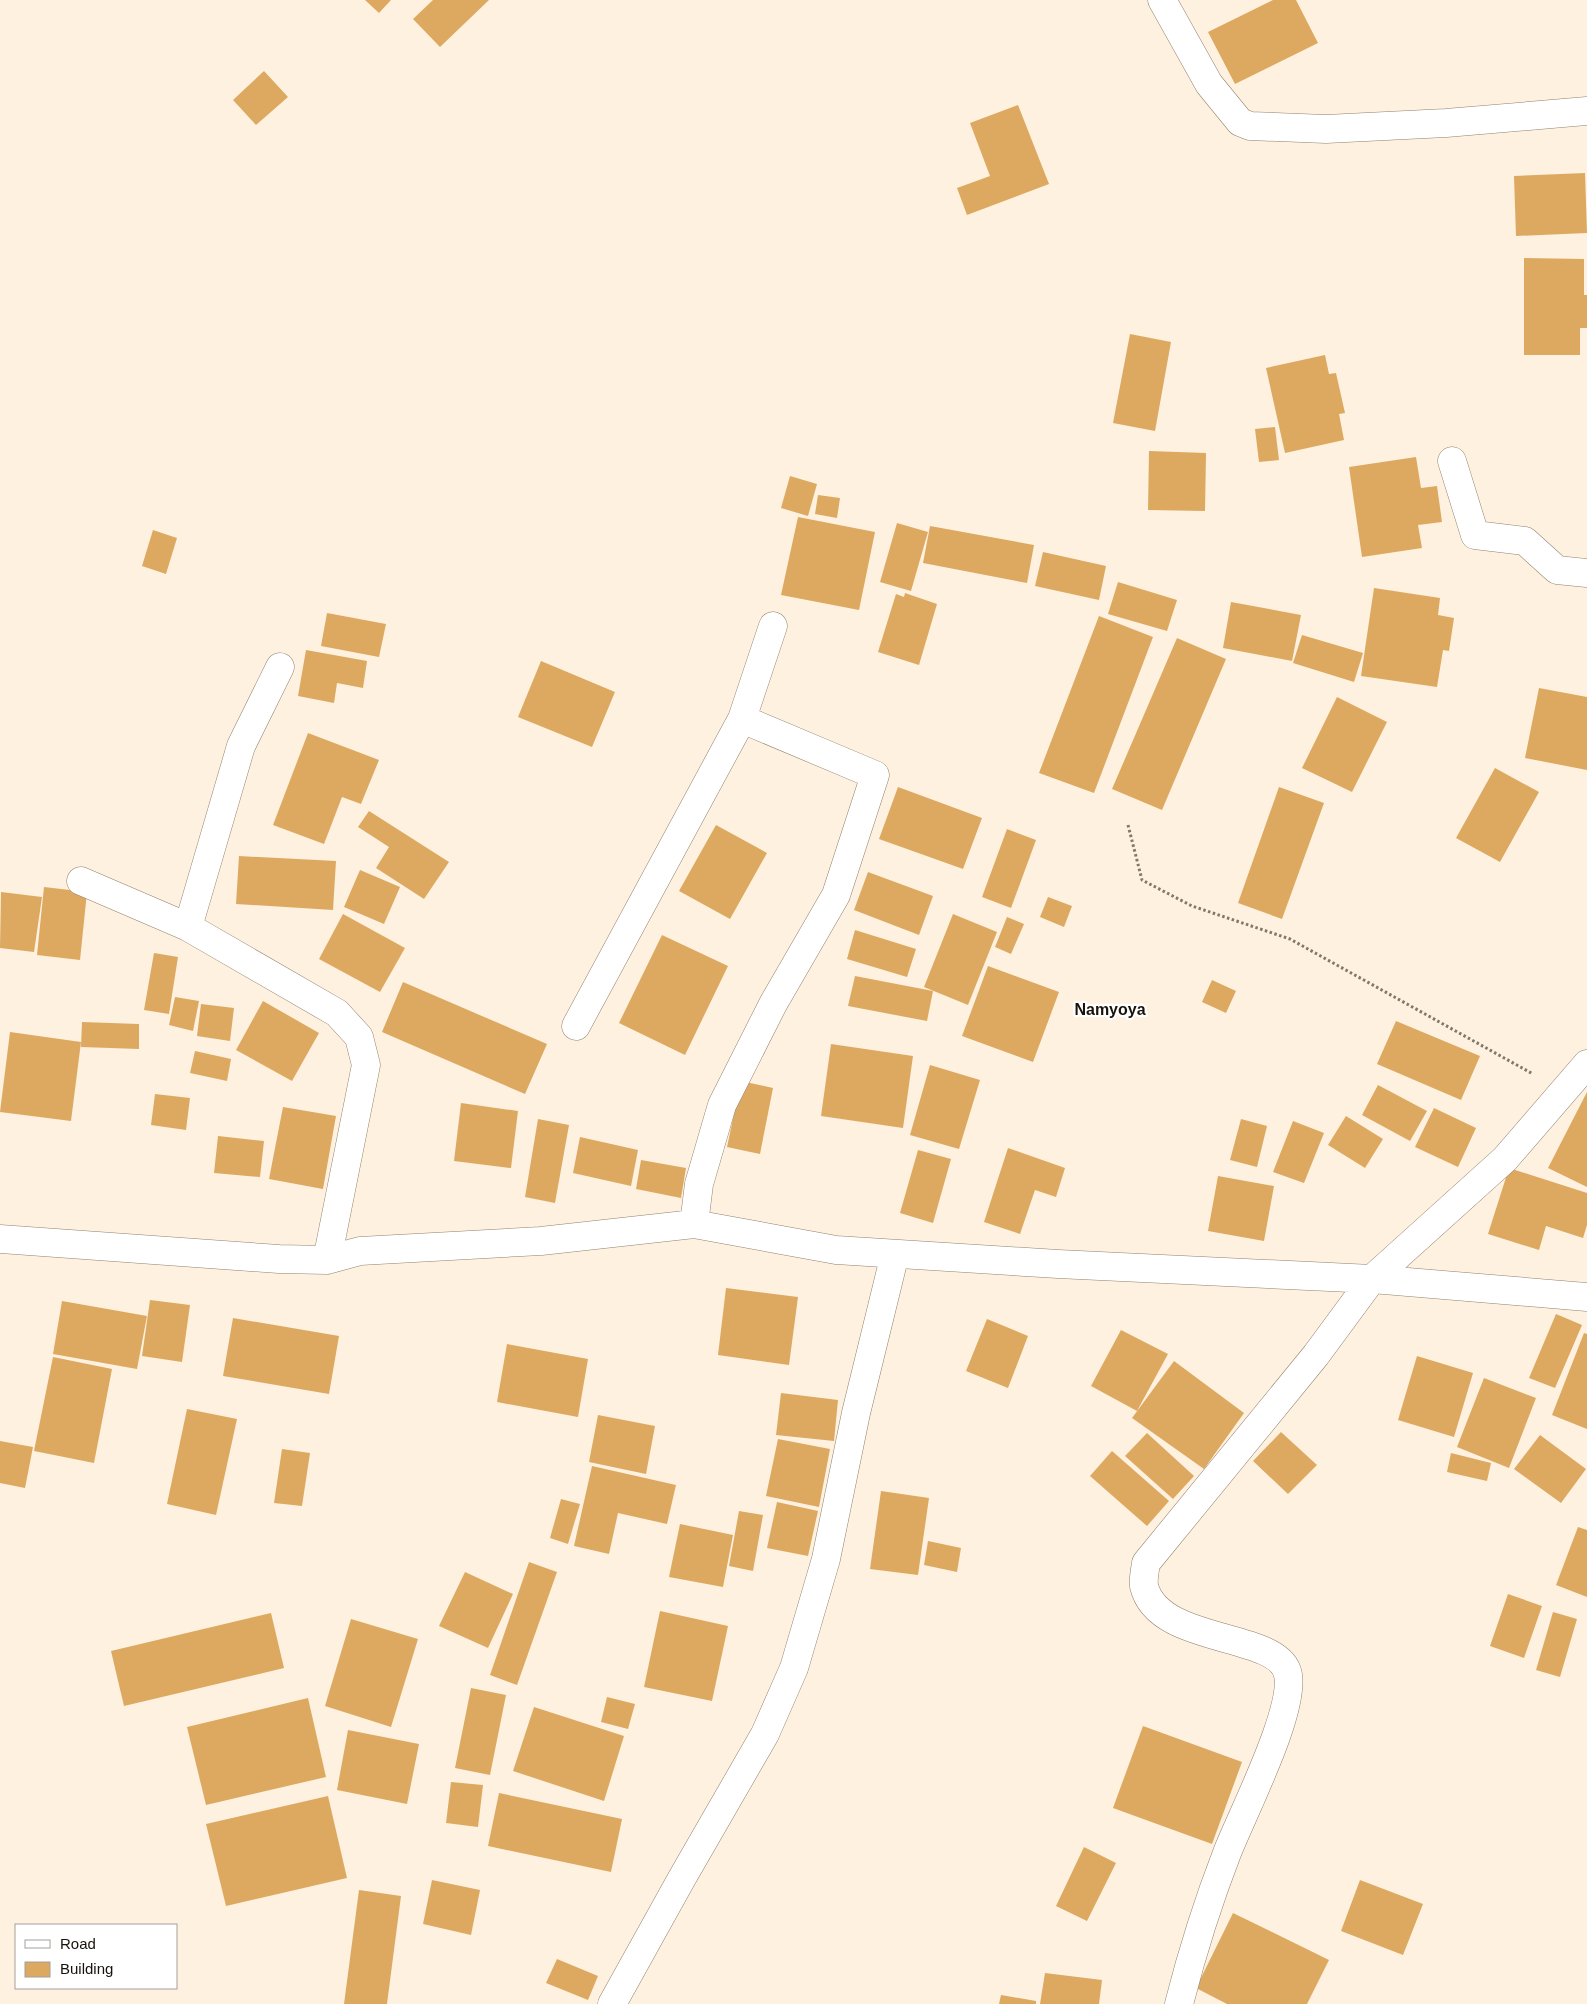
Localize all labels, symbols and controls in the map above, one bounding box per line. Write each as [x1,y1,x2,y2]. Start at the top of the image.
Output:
district label: Namyoya [1074,1001,1146,1018]
legend [15,1924,178,1989]
text: Road [60,1935,96,1952]
text: Building [60,1960,113,1977]

